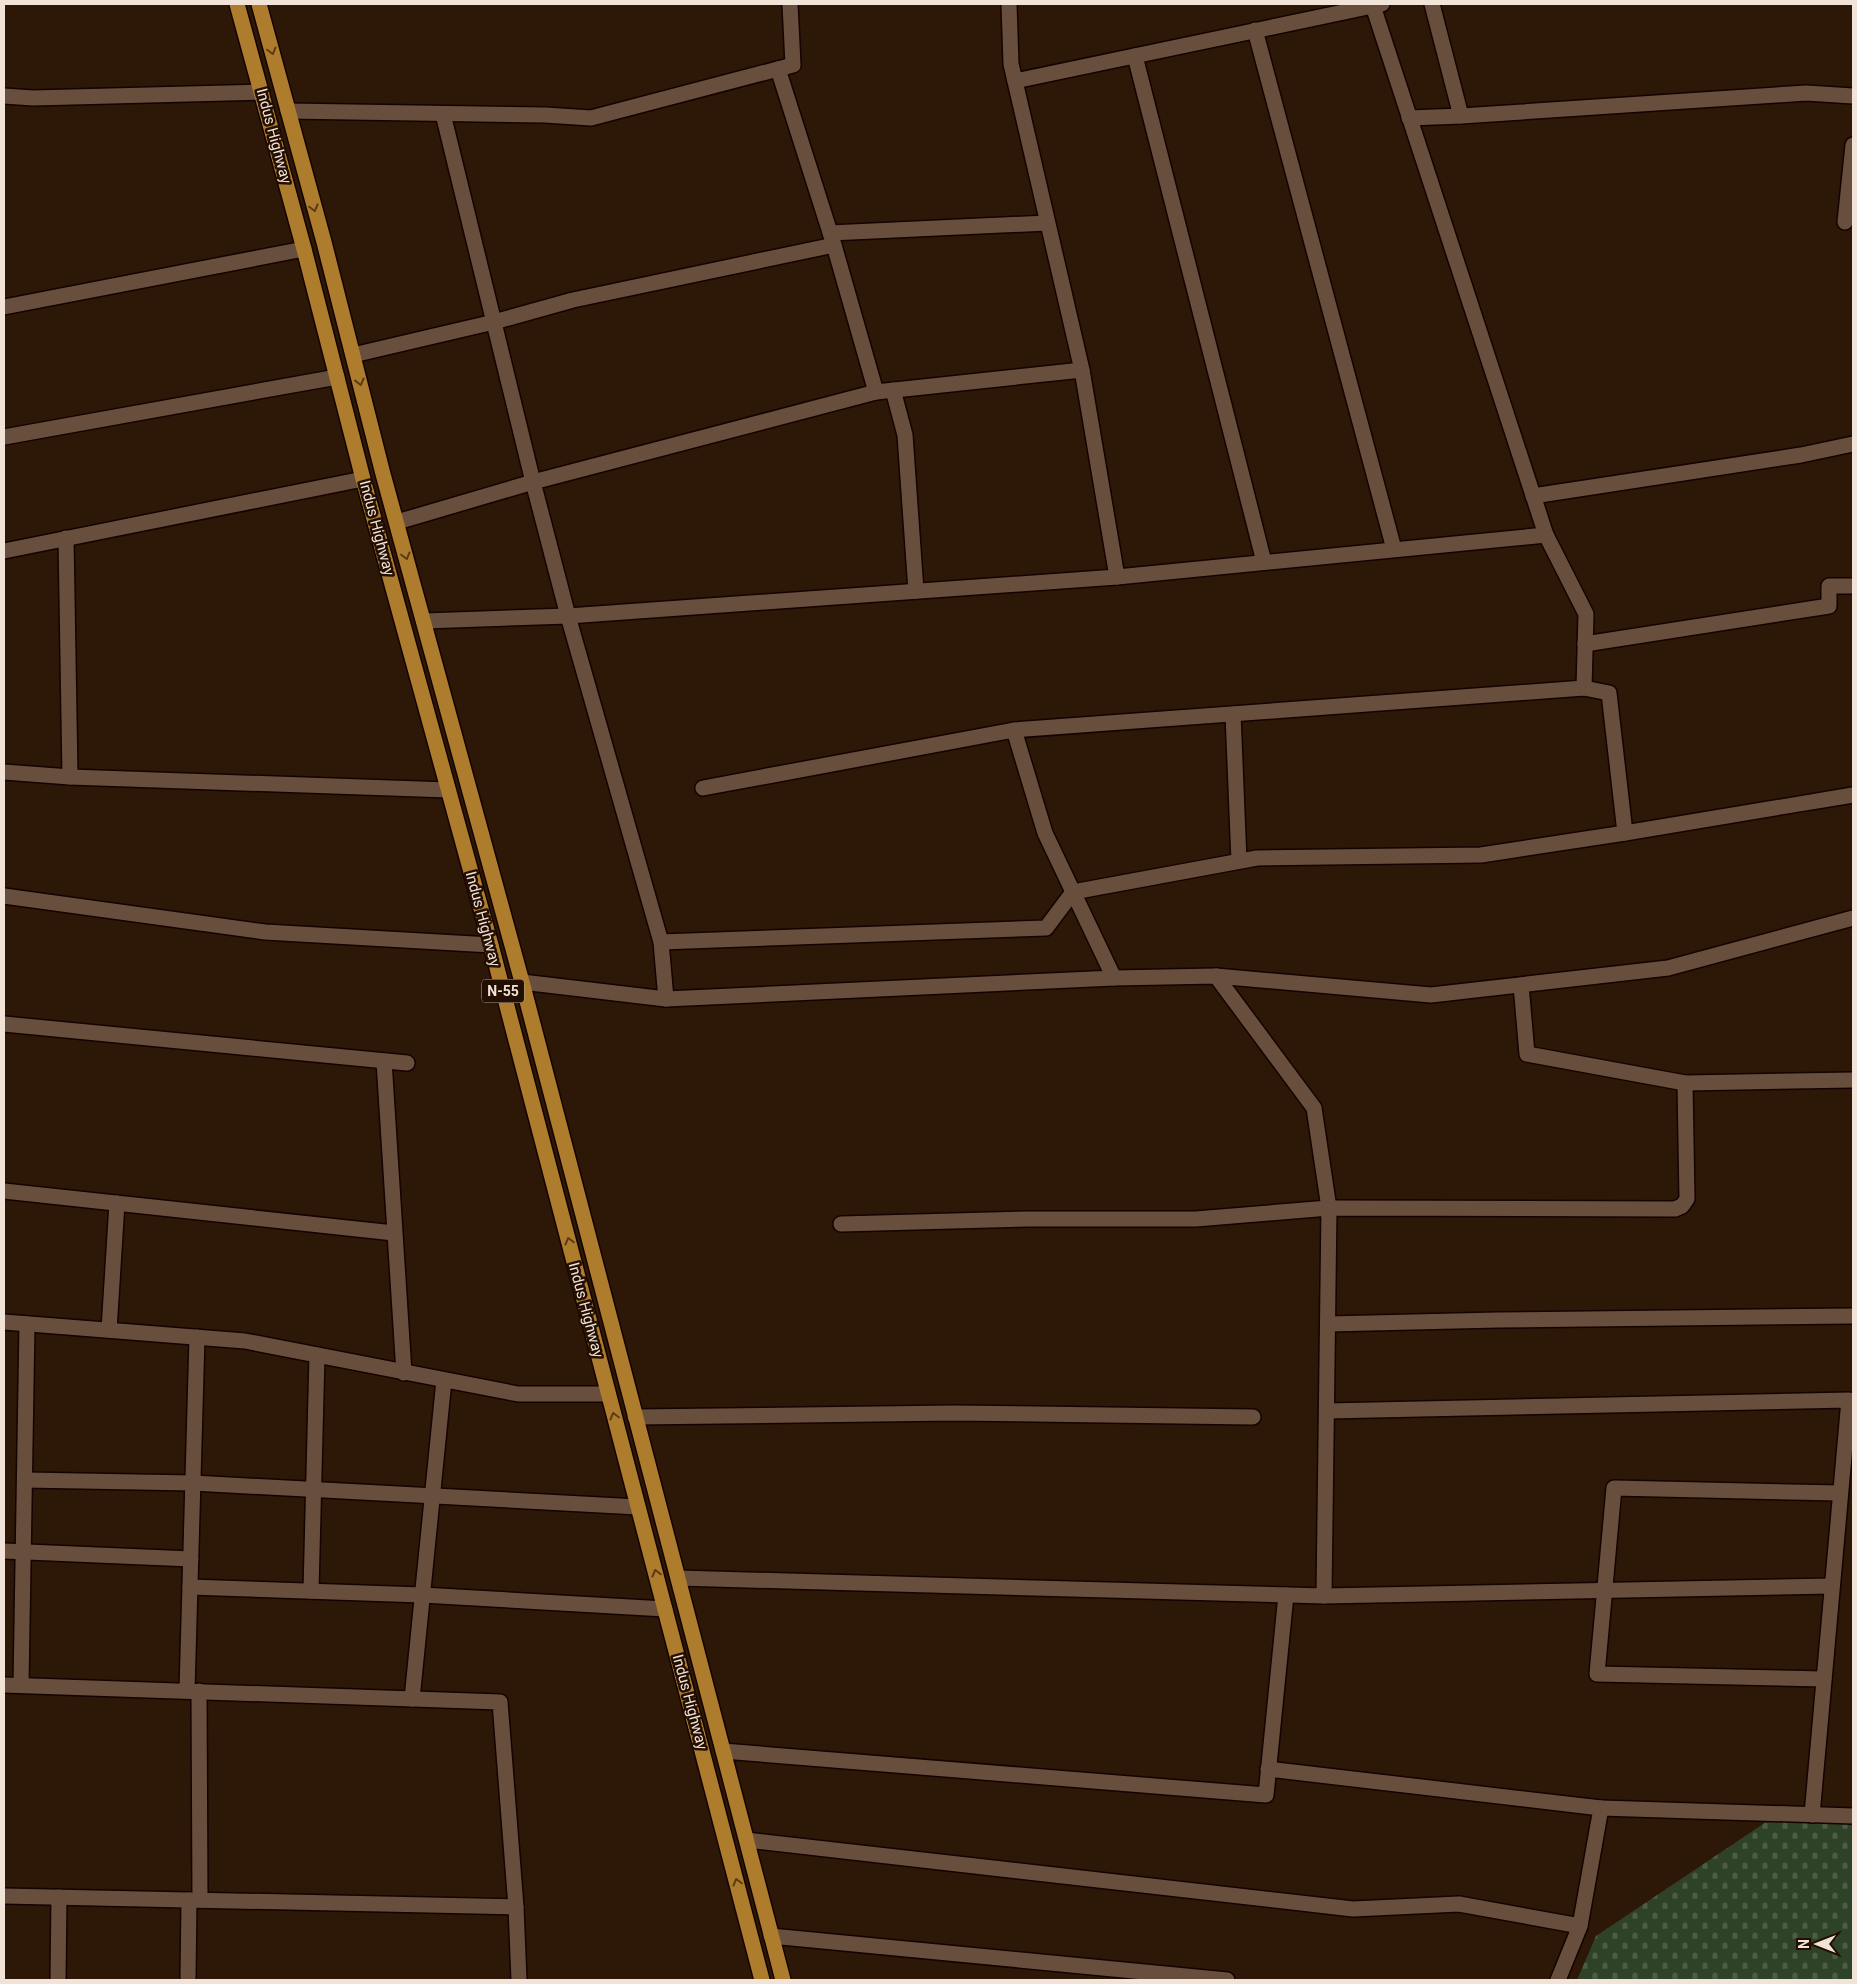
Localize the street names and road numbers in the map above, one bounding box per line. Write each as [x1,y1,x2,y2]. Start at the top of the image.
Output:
street label: Indus Highway [253,86,295,186]
street label: Indus Highway [356,478,398,578]
street label: Indus Highway [462,869,504,969]
road number: N-55 [482,979,524,1002]
street label: Indus Highway [565,1260,607,1360]
street label: Indus Highway [669,1652,711,1752]

